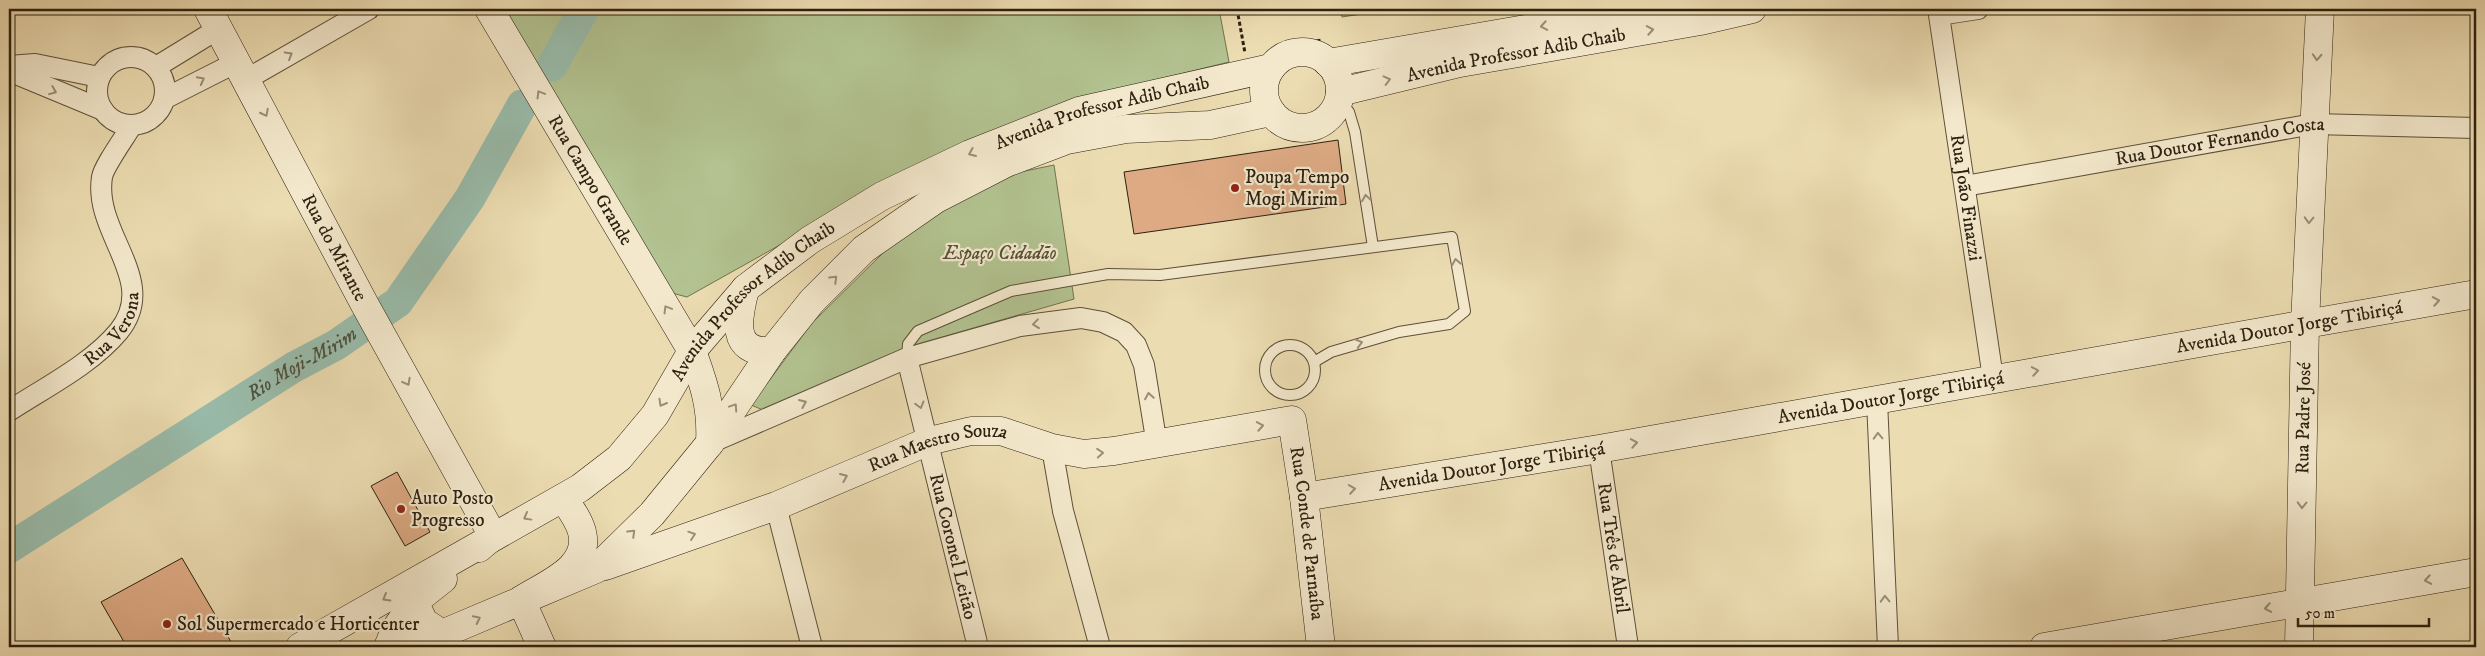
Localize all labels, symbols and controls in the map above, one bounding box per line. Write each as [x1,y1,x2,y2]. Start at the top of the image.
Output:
one-way arrow [1539,21,1548,31]
street label: Avenida Professor Adib Chaib [1404,23,1627,87]
one-way arrow [1645,25,1654,35]
one-way arrow [284,51,293,61]
one-way arrow [2312,54,2323,62]
street label: Avenida Professor Adib Chaib [991,71,1211,155]
one-way arrow [1383,75,1392,86]
one-way arrow [195,76,204,86]
one-way arrow [49,85,57,95]
one-way arrow [536,90,546,99]
one-way arrow [259,108,269,117]
street label: Rua Campo Grande [543,111,638,250]
street label: Rua Doutor Fernando Costa [2113,112,2325,171]
street label: Rua João Finazzi [1945,133,1987,263]
one-way arrow [968,146,977,157]
place label: Poupa Tempo Mogi Mirim [1245,166,1349,211]
marker: Poupa Tempo Mogi Mirim [1229,182,1241,194]
street label: Rua do Mirante [297,190,372,305]
one-way arrow [1361,194,1371,203]
street label: Avenida Professor Adib Chaib [666,216,839,385]
one-way arrow [2304,216,2315,224]
park label: Espaço Cidadão [942,242,1057,266]
one-way arrow [1451,258,1462,266]
one-way arrow [828,276,837,285]
street label: Rua Verona [79,292,144,371]
street label: Avenida Doutor Jorge Tibiriçá [2174,296,2404,358]
one-way arrow [2432,297,2440,307]
one-way arrow [663,306,673,315]
one-way arrow [1031,318,1039,329]
water label: Rio Moji-Mirim [241,322,362,407]
one-way arrow [1354,339,1362,349]
street label: Rua Padre José [2291,362,2316,474]
street label: Avenida Doutor Jorge Tibiriçá [1776,366,2006,429]
one-way arrow [2030,366,2039,376]
one-way arrow [401,376,411,385]
one-way arrow [1145,392,1155,401]
one-way arrow [658,398,668,407]
one-way arrow [798,398,807,409]
one-way arrow [914,400,925,409]
one-way arrow [728,403,737,413]
street label: Rua Maestro Souza [865,419,1011,477]
one-way arrow [1256,421,1264,432]
one-way arrow [1873,432,1884,440]
street label: Avenida Doutor Jorge Tibiriçá [1376,437,1607,496]
one-way arrow [1629,439,1638,449]
street label: Rua Conde de Parnaíba [1285,445,1329,621]
one-way arrow [1096,447,1104,458]
street label: Rua Coronel Leitão [924,471,982,622]
one-way arrow [839,473,848,484]
street label: Rua Três de Abril [1593,481,1634,615]
one-way arrow [1348,485,1357,495]
place label: Auto Posto Progresso [411,487,493,532]
one-way arrow [2296,501,2307,509]
marker: Auto Posto Progresso [395,503,407,515]
one-way arrow [523,511,532,521]
one-way arrow [627,530,636,539]
one-way arrow [687,531,696,541]
one-way arrow [2424,575,2433,585]
one-way arrow [382,591,391,601]
one-way arrow [1880,594,1891,602]
scale bar [2298,596,2429,628]
one-way arrow [2264,602,2272,612]
text: 50 m [2305,604,2335,623]
place label: Sol Supermercado e Horticenter [177,613,419,636]
one-way arrow [472,615,481,625]
marker: Sol Supermercado e Horticenter [161,618,173,630]

